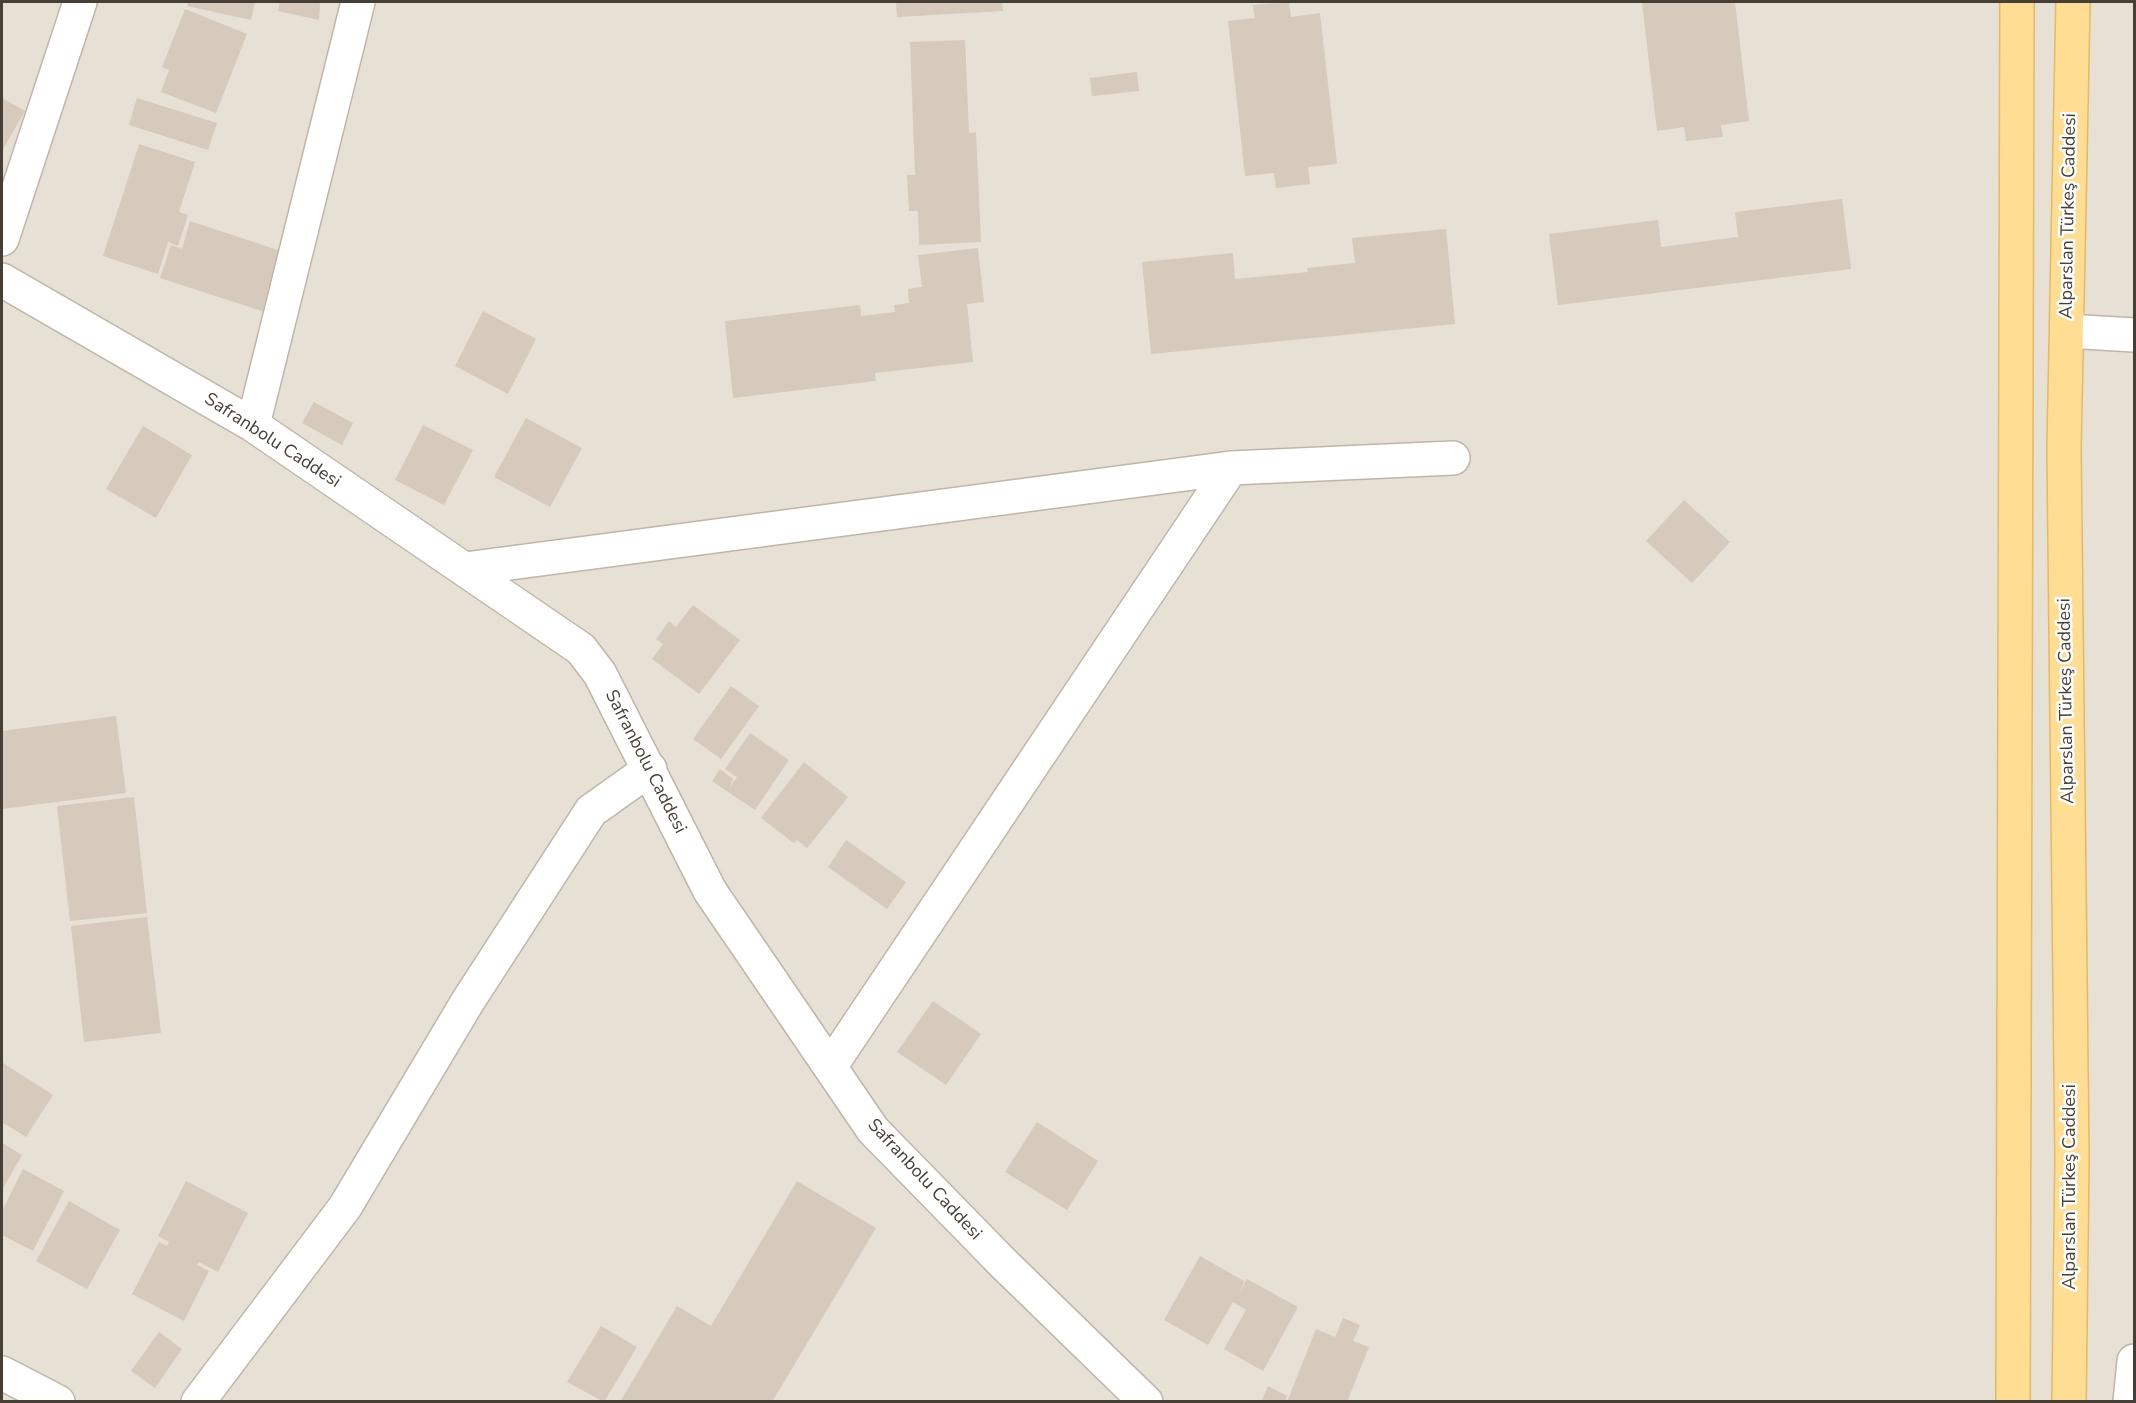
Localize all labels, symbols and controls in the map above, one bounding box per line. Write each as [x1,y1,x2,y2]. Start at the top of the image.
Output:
street label: Alparslan Türkeş Caddesi [2056,113,2082,319]
street label: Safranbolu Caddesi [200,389,344,493]
street label: Alparslan Türkeş Caddesi [2054,598,2080,804]
street label: Safranbolu Caddesi [600,687,690,837]
street label: Alparslan Türkeş Caddesi [2060,1084,2082,1290]
street label: Safranbolu Caddesi [862,1115,986,1245]

